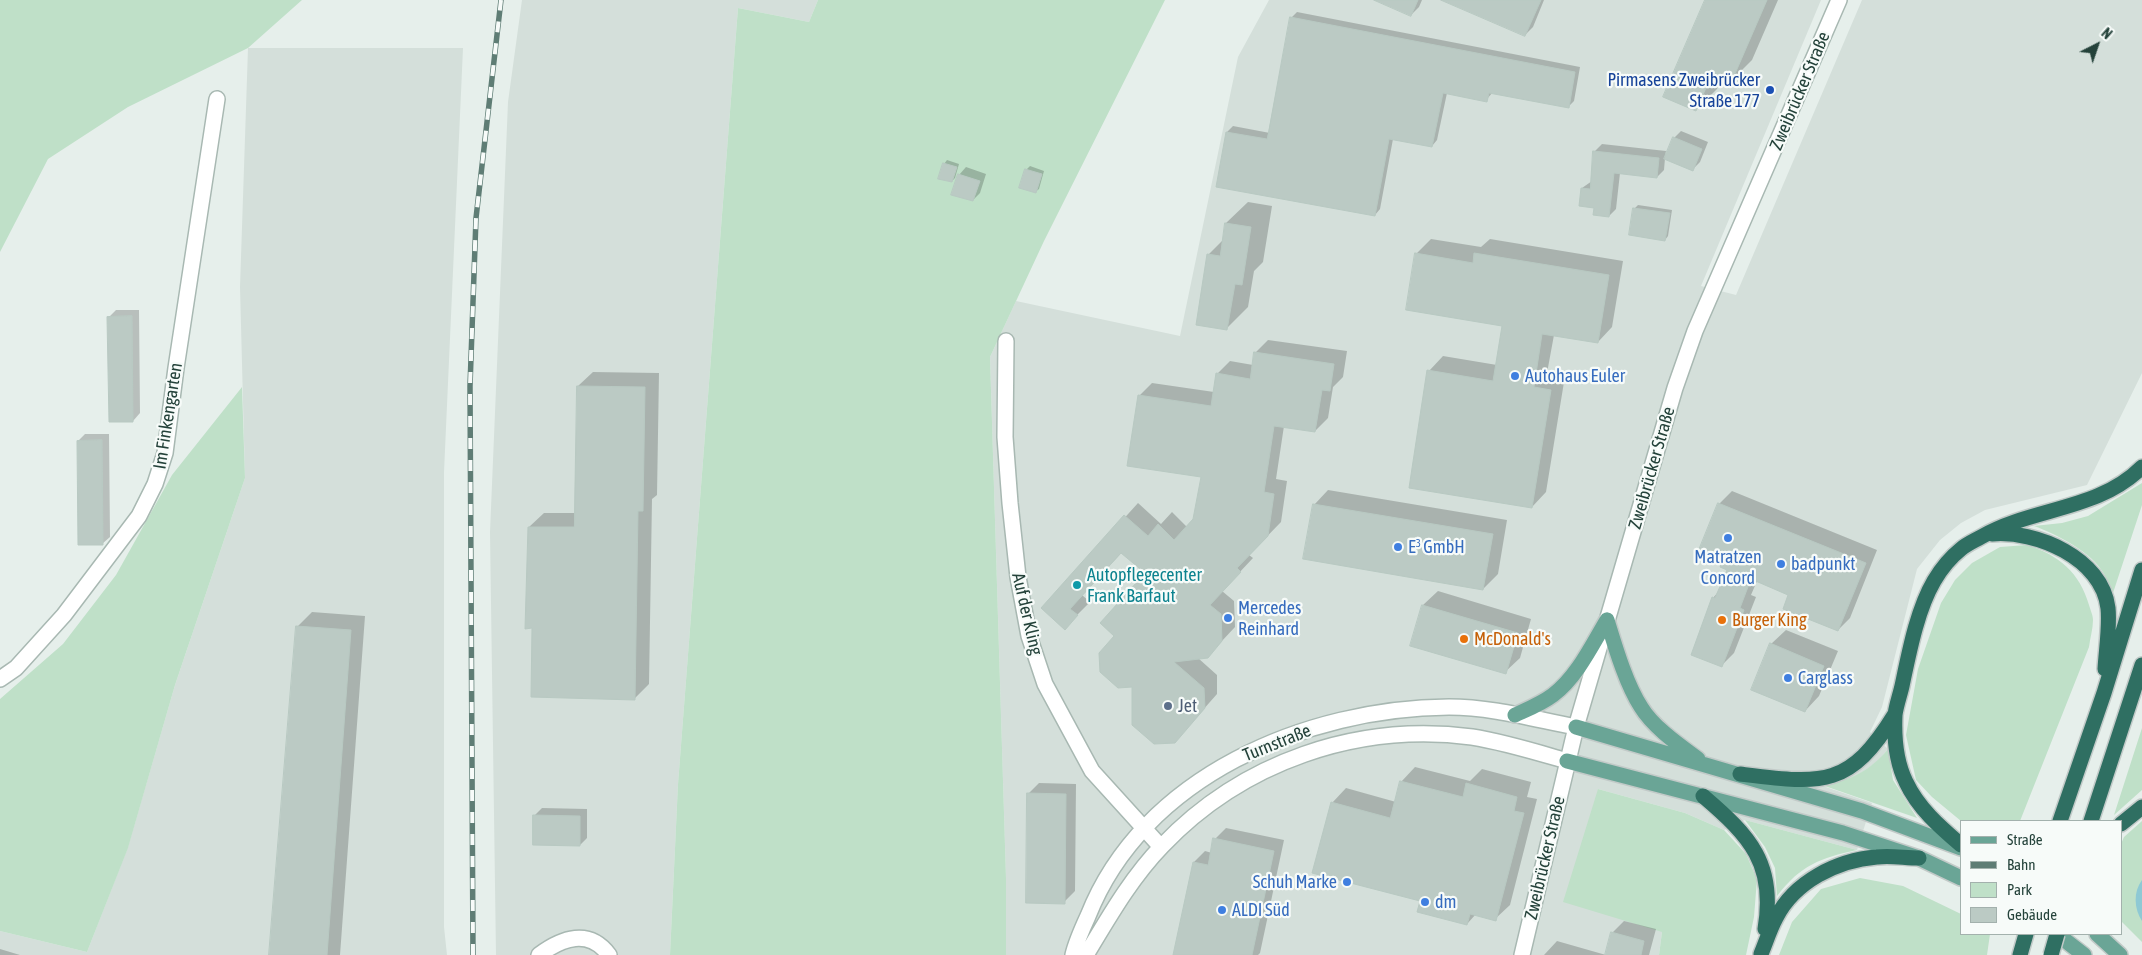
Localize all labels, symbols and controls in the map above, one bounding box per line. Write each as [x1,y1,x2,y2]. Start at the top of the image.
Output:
north arrow [2072,20,2122,70]
text: N [2098,25,2115,42]
street label: Zweibrücker Straße [1765,29,1835,153]
place label: Pirmasens Zweibrücker Straße 177 [1607,69,1760,112]
marker: Pirmasens Zweibrücker Straße 177 [1764,84,1776,96]
street label: Im Finkengarten [149,361,187,471]
place label: Autohaus Euler [1525,365,1625,387]
marker: Autohaus Euler [1509,370,1521,382]
street label: Zweibrücker Straße [1624,404,1680,532]
marker: Matratzen Concord [1722,532,1734,544]
place label: E³ GmbH [1408,536,1465,558]
marker: E³ GmbH [1392,541,1404,553]
place label: Matratzen Concord [1694,546,1762,588]
place label: badpunkt [1791,553,1855,575]
marker: badpunkt [1775,558,1787,570]
place label: Autopflegecenter Frank Barfaut [1087,564,1202,606]
street label: Auf der Kling [1007,571,1047,657]
marker: Autopflegecenter Frank Barfaut [1071,579,1083,591]
place label: Mercedes Reinhard [1238,597,1301,640]
place label: Burger King [1732,609,1807,631]
marker: Mercedes Reinhard [1222,612,1234,624]
marker: Burger King [1716,614,1728,626]
place label: McDonald's [1474,628,1551,650]
marker: McDonald's [1458,633,1470,645]
place label: Carglass [1798,667,1853,689]
marker: Carglass [1782,672,1794,684]
place label: Jet [1178,695,1197,717]
marker: Jet [1162,700,1174,712]
street label: Turnstraße [1240,720,1314,766]
street label: Zweibrücker Straße [1520,794,1570,922]
legend [1960,820,2122,935]
text: Straße [2007,831,2043,848]
text: Bahn [2007,856,2036,873]
place label: Schuh Marke [1253,871,1337,893]
marker: Schuh Marke [1341,876,1353,888]
text: Park [2007,881,2032,898]
place label: dm [1435,891,1456,913]
marker: dm [1419,896,1431,908]
place label: ALDI Süd [1232,899,1290,921]
marker: ALDI Süd [1216,904,1228,916]
text: Gebäude [2007,906,2057,923]

